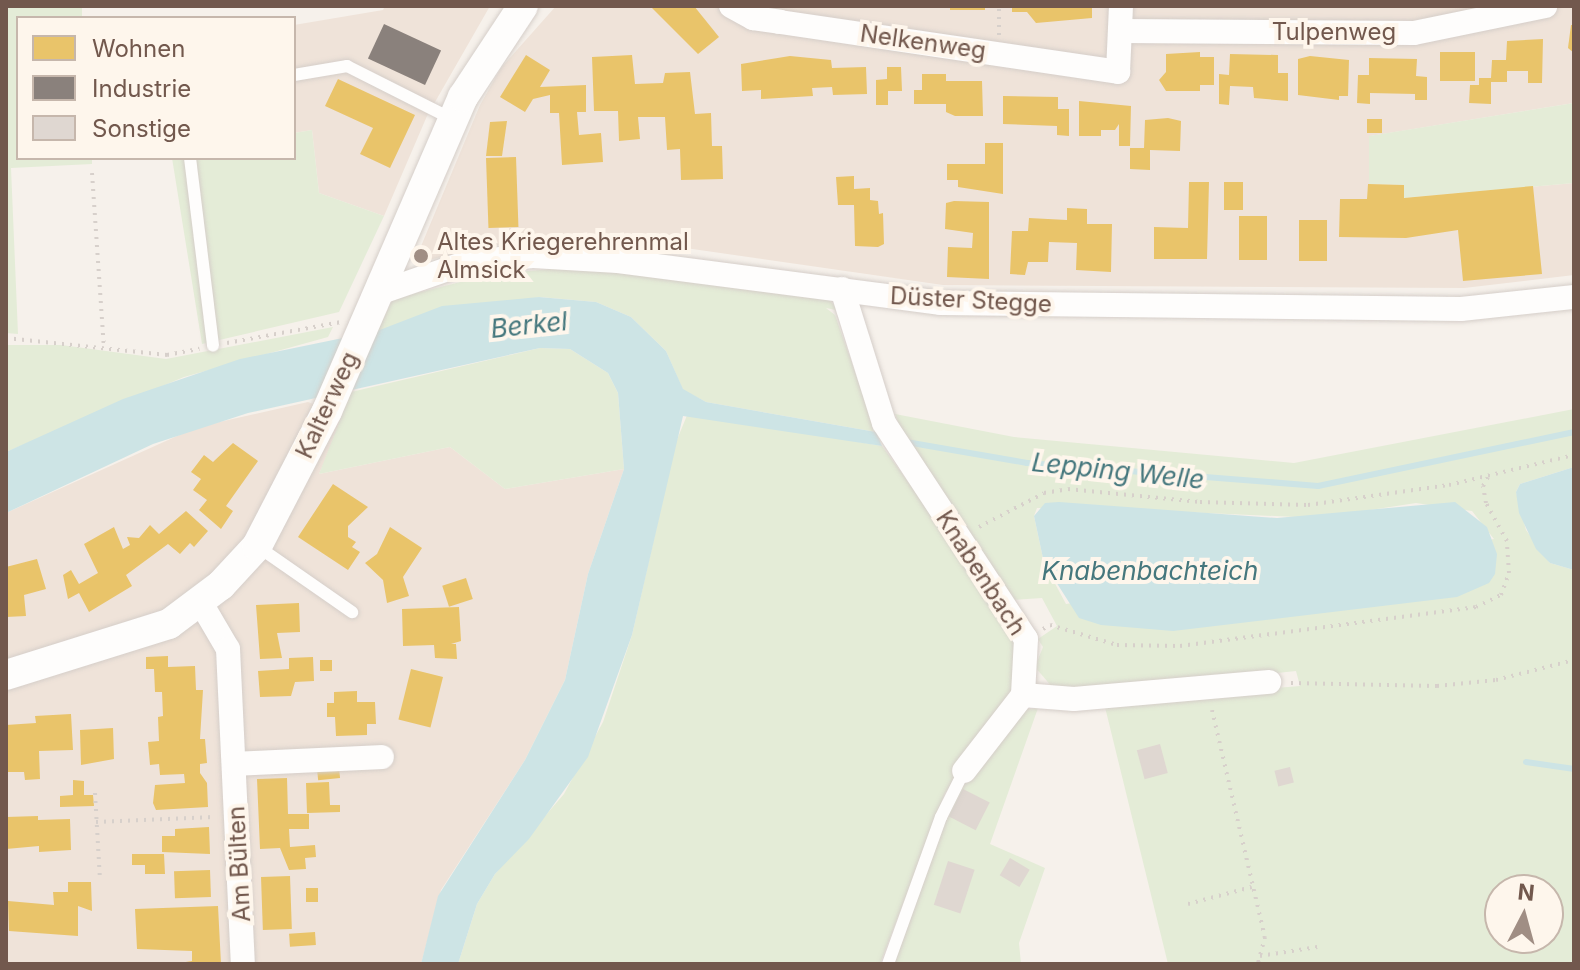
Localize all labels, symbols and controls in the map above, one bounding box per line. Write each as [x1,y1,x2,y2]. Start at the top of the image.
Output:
legend [16,16,296,160]
street label: Tulpenweg [1272,18,1396,46]
street label: Nelkenweg [858,19,988,65]
text: Wohnen [92,34,185,63]
text: Industrie [92,74,191,103]
text: Sonstige [92,114,191,143]
place label: Altes Kriegerehrenmal Almsick [437,228,689,284]
marker: Altes Kriegerehrenmal Almsick [412,247,430,265]
street label: Düster Stegge [889,281,1053,319]
water label: Berkel [489,305,569,345]
street label: Kalterweg [290,347,364,463]
water label: Lepping Welle [1030,446,1206,496]
street label: Knabenbach [930,505,1032,641]
water label: Knabenbachteich [1041,555,1259,587]
street label: Am Bülten [222,805,256,923]
north arrow [1484,874,1564,954]
text: N [1517,878,1536,906]

